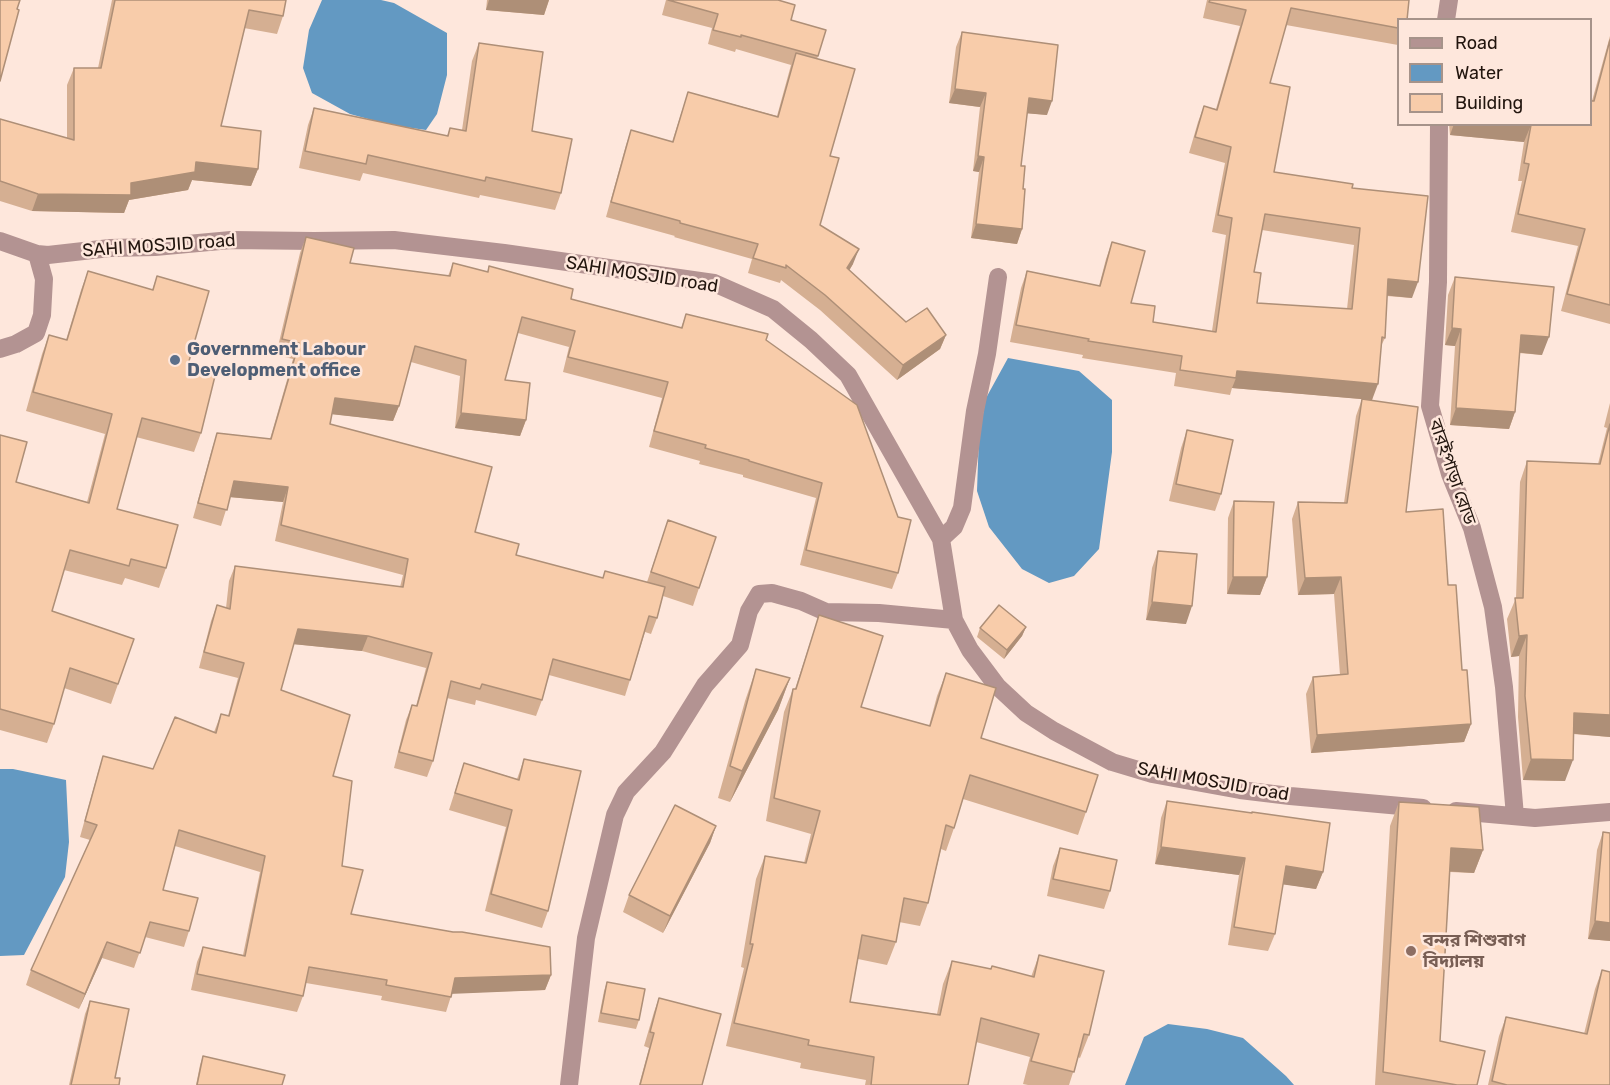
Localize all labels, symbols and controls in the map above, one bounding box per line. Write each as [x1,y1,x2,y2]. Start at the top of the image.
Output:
legend [1397,18,1592,126]
text: Road [1455,32,1498,54]
text: Water [1455,62,1503,84]
text: Building [1455,92,1523,114]
street label: SAHI MOSJID road [82,230,236,262]
street label: SAHI MOSJID road [564,252,720,298]
place label: Government Labour Development office [187,339,366,382]
marker: Government Labour Development office [168,353,182,367]
street label: বারইপাড়া রোড [1424,416,1480,528]
street label: SAHI MOSJID road [1135,758,1291,806]
place label: বন্দর শিশুবাগ বিদ্যালয় [1423,930,1526,972]
marker: বন্দর শিশুবাগ বিদ্যালয় [1404,944,1418,958]

